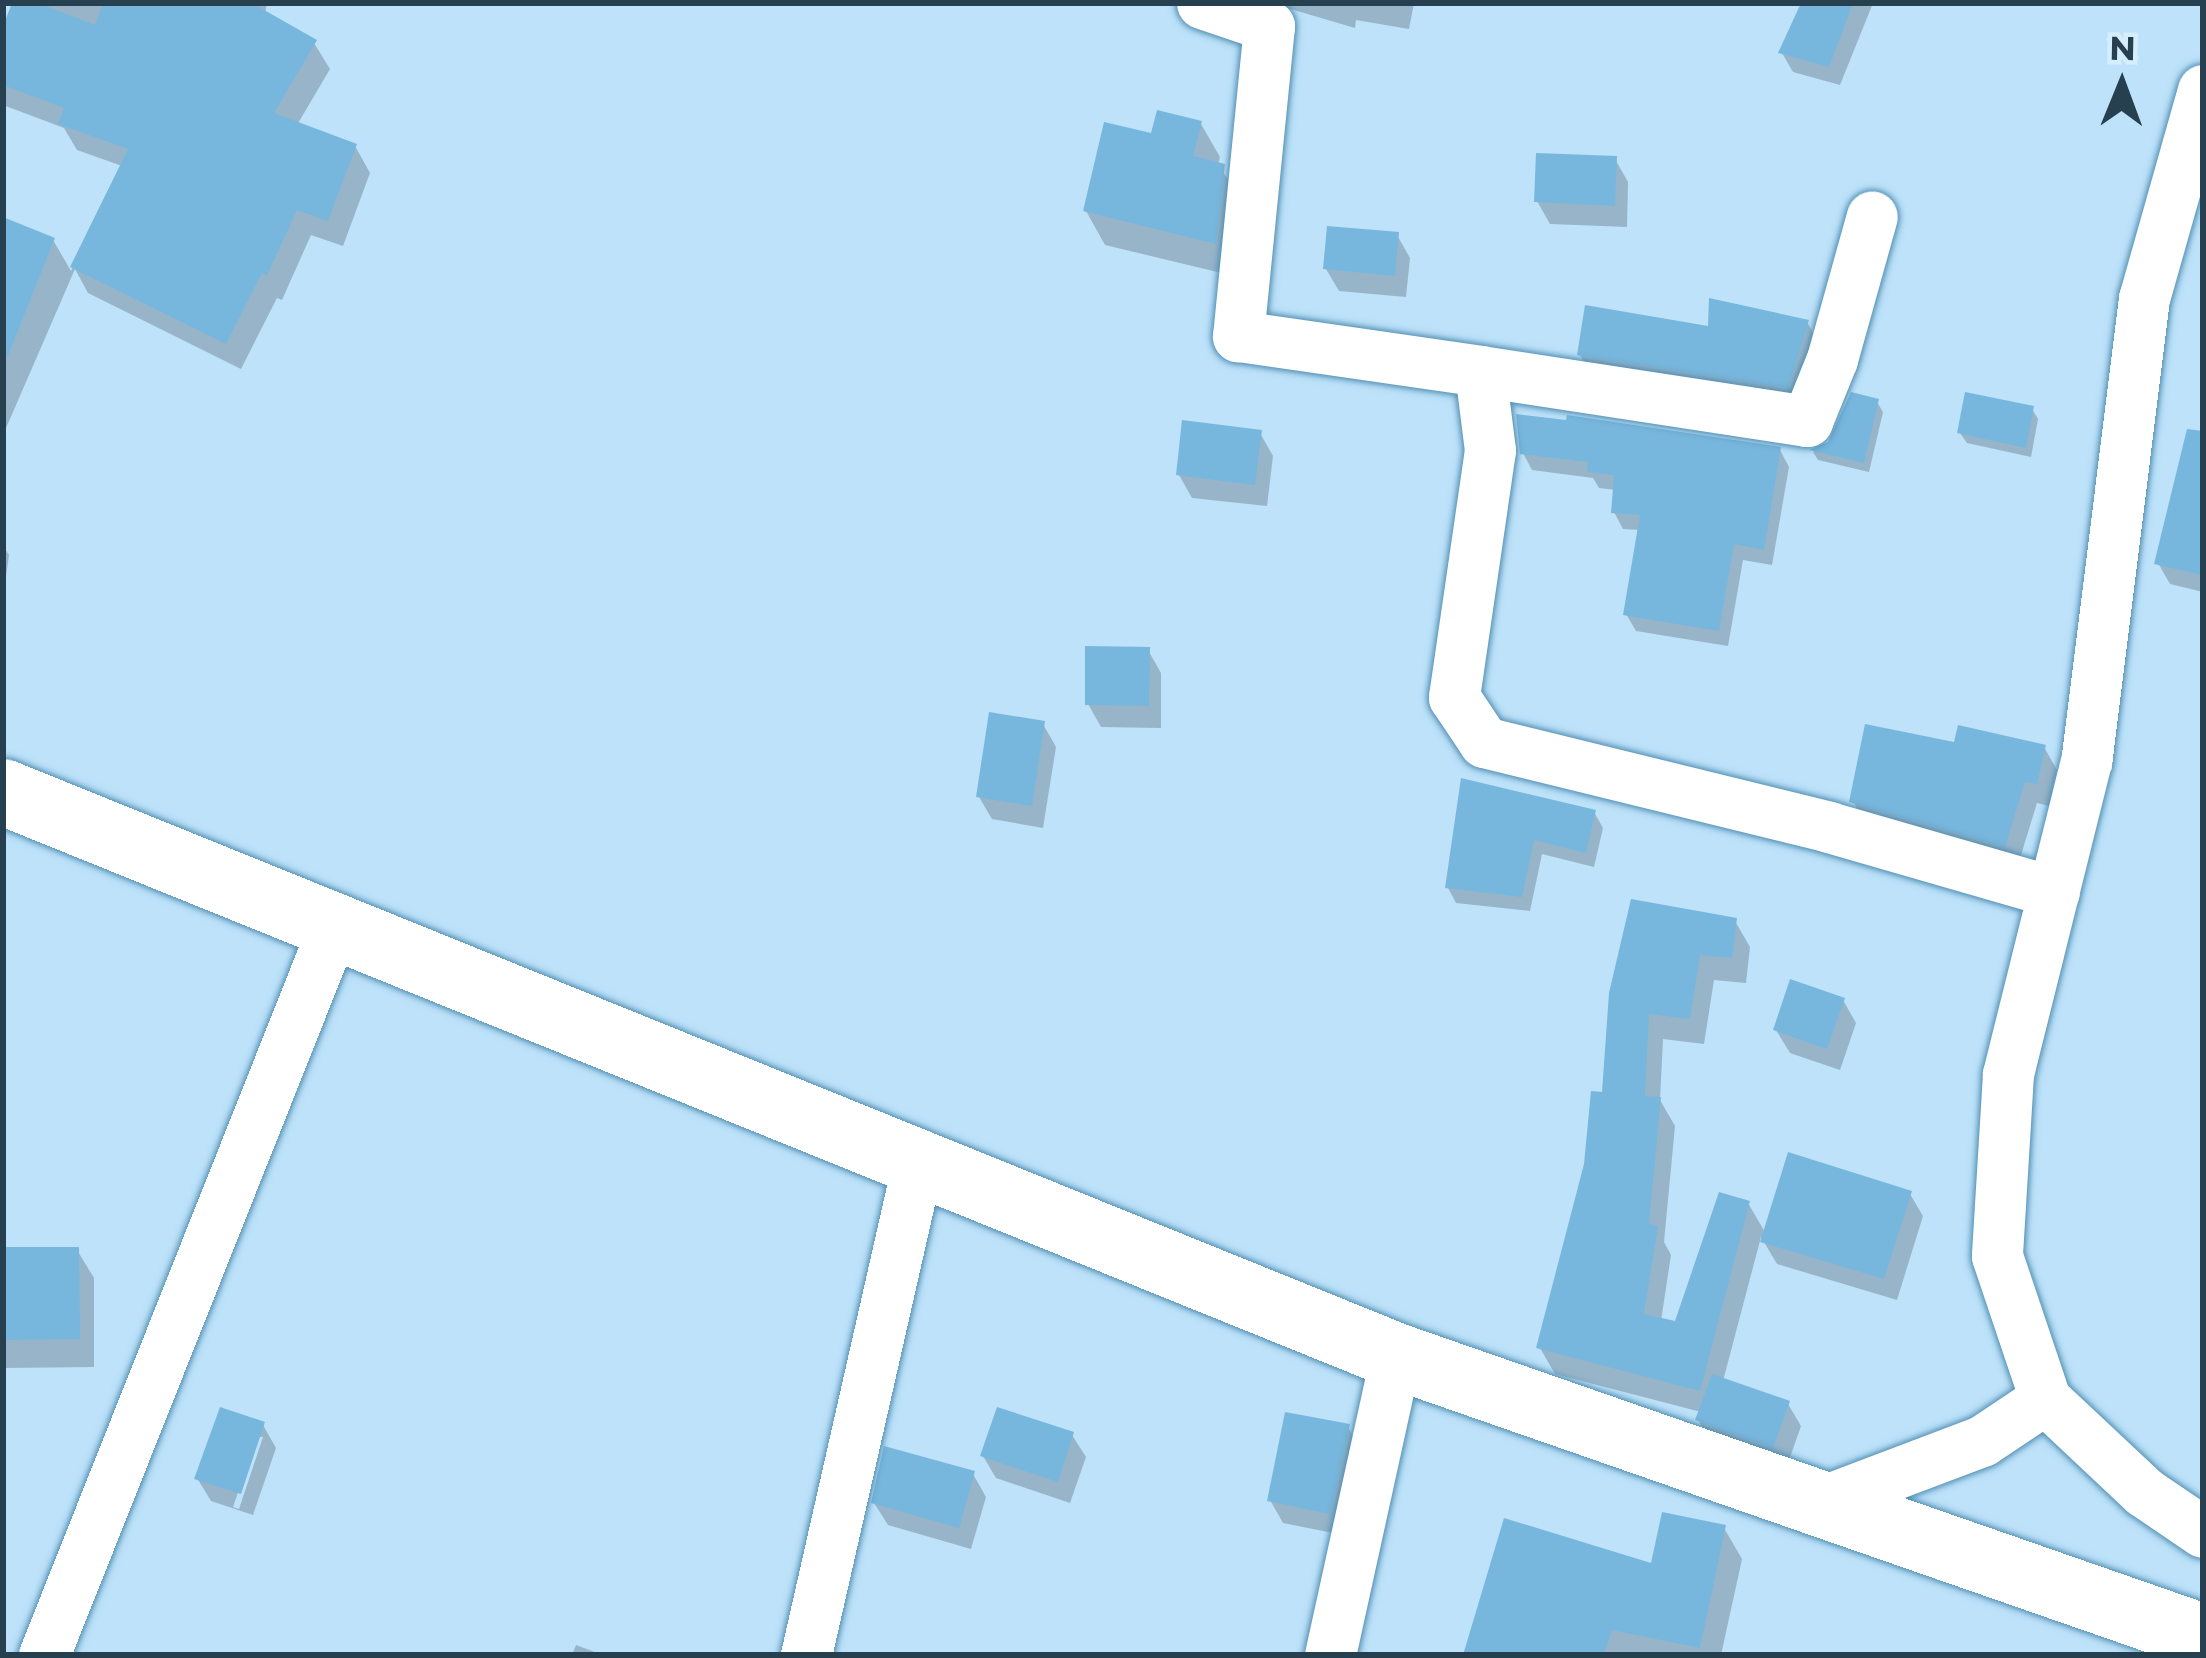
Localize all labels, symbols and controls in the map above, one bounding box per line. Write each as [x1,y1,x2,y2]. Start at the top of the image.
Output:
north arrow [2062,24,2182,144]
text: N [2109,28,2136,68]

